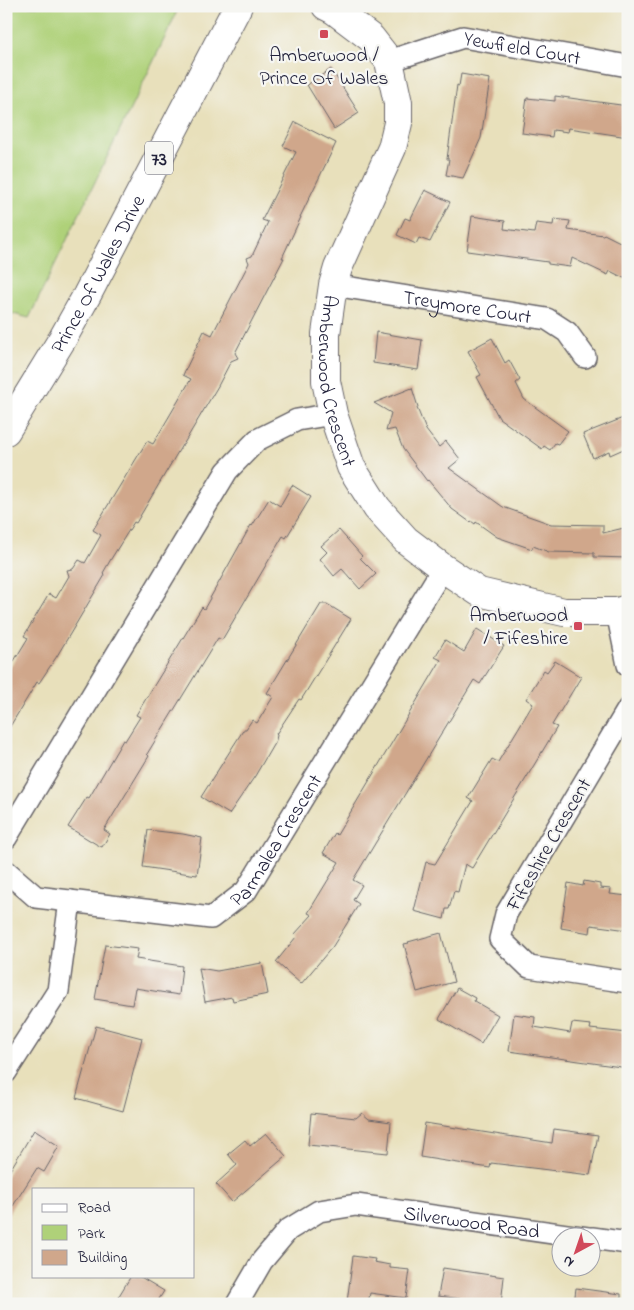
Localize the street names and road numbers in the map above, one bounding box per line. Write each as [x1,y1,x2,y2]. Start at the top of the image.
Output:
street label: Yewfield Court [461,25,583,74]
road number: 73 [145,142,173,174]
street label: Prince Of Wales Drive [45,190,154,360]
street label: Treymore Court [401,284,533,333]
street label: Amberwood Crescent [309,293,362,471]
street label: Parmalea Crescent [225,769,331,915]
street label: Fifeshire Crescent [500,773,600,918]
street label: Silverwood Road [402,1200,541,1248]

